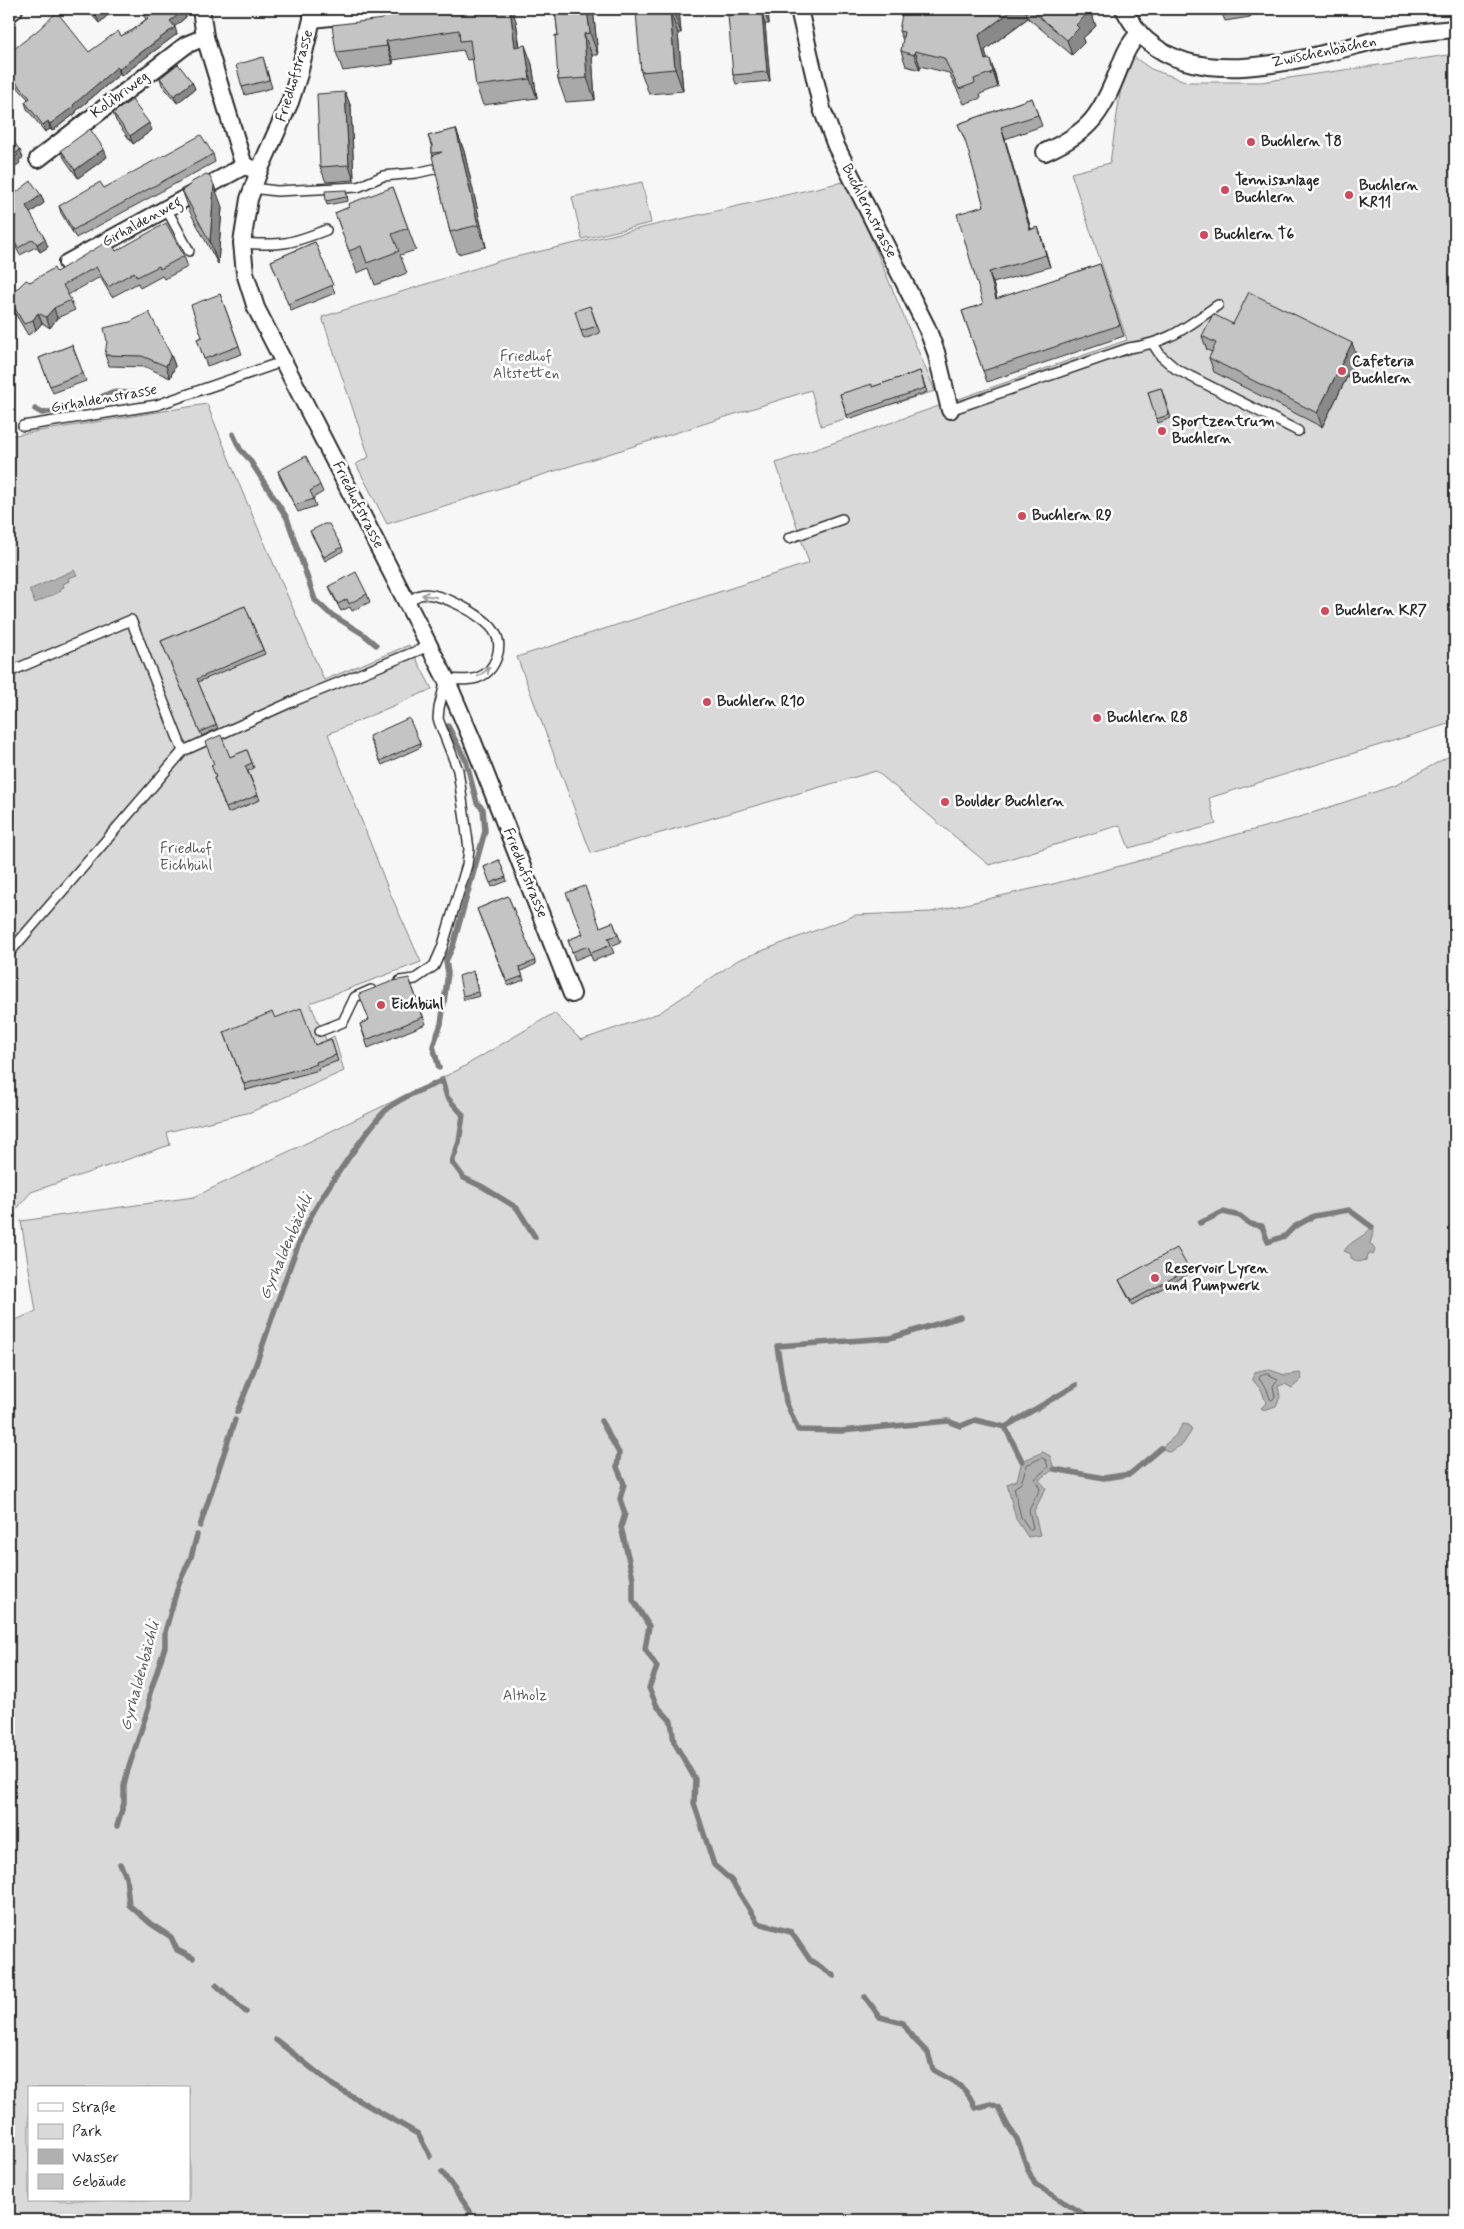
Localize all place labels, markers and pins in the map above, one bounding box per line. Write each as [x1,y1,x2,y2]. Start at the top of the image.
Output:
place label: Buchlern T8 [1261,132,1342,152]
marker: Buchlern T8 [1245,136,1257,148]
place label: Tennisanlage Buchlern [1235,171,1320,208]
place label: Buchlern KR11 [1359,176,1419,213]
marker: Tennisanlage Buchlern [1219,184,1231,196]
marker: Buchlern KR11 [1343,189,1355,201]
place label: Buchlern T6 [1214,225,1294,245]
marker: Buchlern T6 [1198,229,1210,241]
place label: Cafeteria Buchlern [1352,352,1414,389]
marker: Cafeteria Buchlern [1336,365,1348,377]
place label: Sportzentrum Buchlern [1172,412,1275,449]
marker: Sportzentrum Buchlern [1156,425,1168,437]
place label: Buchlern R9 [1032,506,1112,526]
marker: Buchlern R9 [1016,510,1028,522]
place label: Buchlern KR7 [1335,601,1427,621]
marker: Buchlern KR7 [1319,605,1331,617]
place label: Buchlern R10 [717,692,805,712]
marker: Buchlern R10 [701,696,713,708]
place label: Buchlern R8 [1107,708,1188,728]
marker: Buchlern R8 [1091,712,1103,724]
place label: Boulder Buchlern [955,792,1065,812]
marker: Boulder Buchlern [939,796,951,808]
place label: Eichbühl [391,995,444,1015]
marker: Eichbühl [375,999,387,1011]
place label: Reservoir Lyren und Pumpwerk [1165,1259,1269,1296]
marker: Reservoir Lyren und Pumpwerk [1149,1272,1161,1284]

